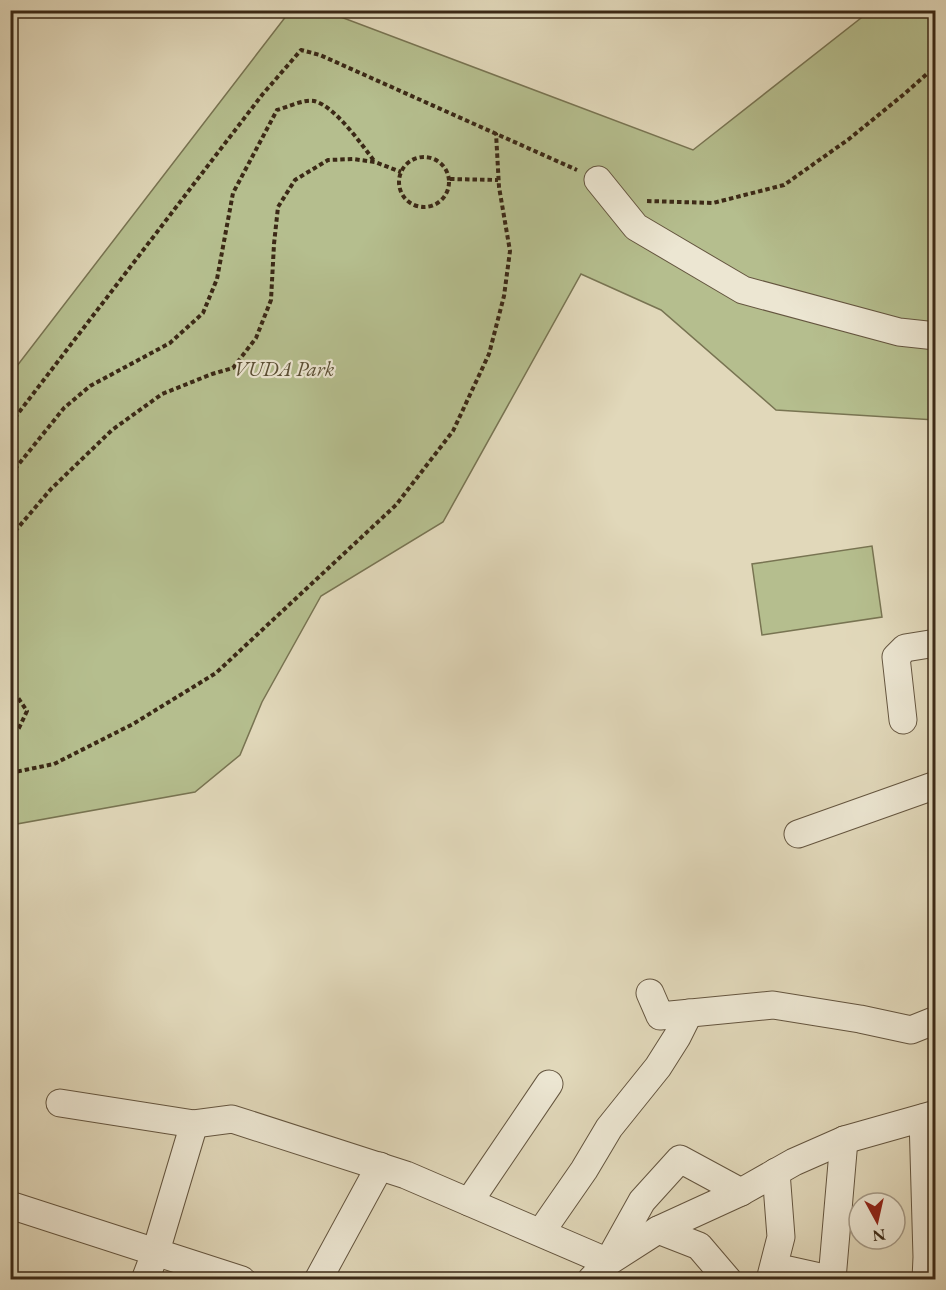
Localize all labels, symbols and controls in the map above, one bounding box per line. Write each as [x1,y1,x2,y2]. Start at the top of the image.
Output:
park label: VUDA Park [234,355,335,382]
north arrow [847,1191,907,1251]
text: N [871,1224,887,1247]

